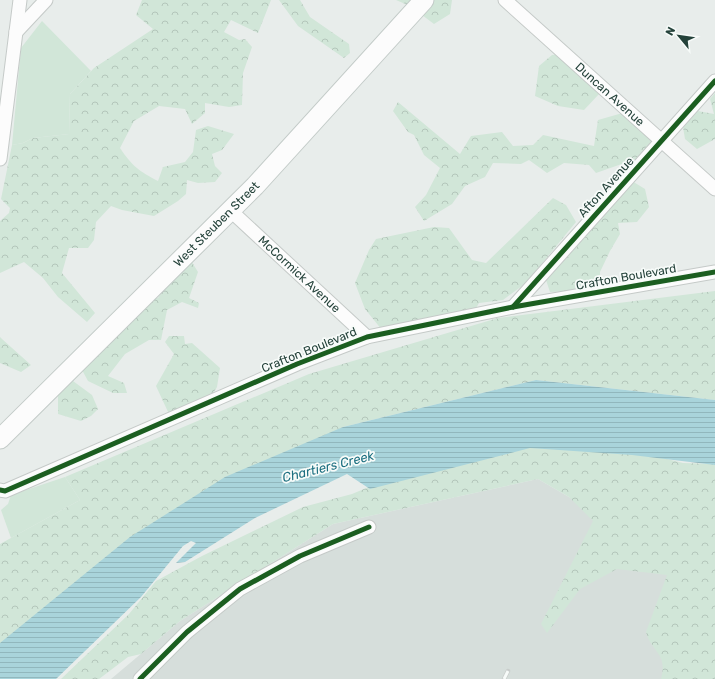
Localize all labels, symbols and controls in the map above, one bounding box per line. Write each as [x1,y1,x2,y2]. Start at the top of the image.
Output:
north arrow [659,16,699,56]
text: N [663,25,678,38]
street label: Duncan Avenue [572,60,647,129]
street label: Afton Avenue [575,154,637,220]
street label: West Steuben Street [171,179,263,270]
street label: McCormick Avenue [255,233,343,316]
street label: Crafton Boulevard [575,261,677,293]
street label: Crafton Boulevard [259,324,359,376]
water label: Chartiers Creek [281,448,376,485]

